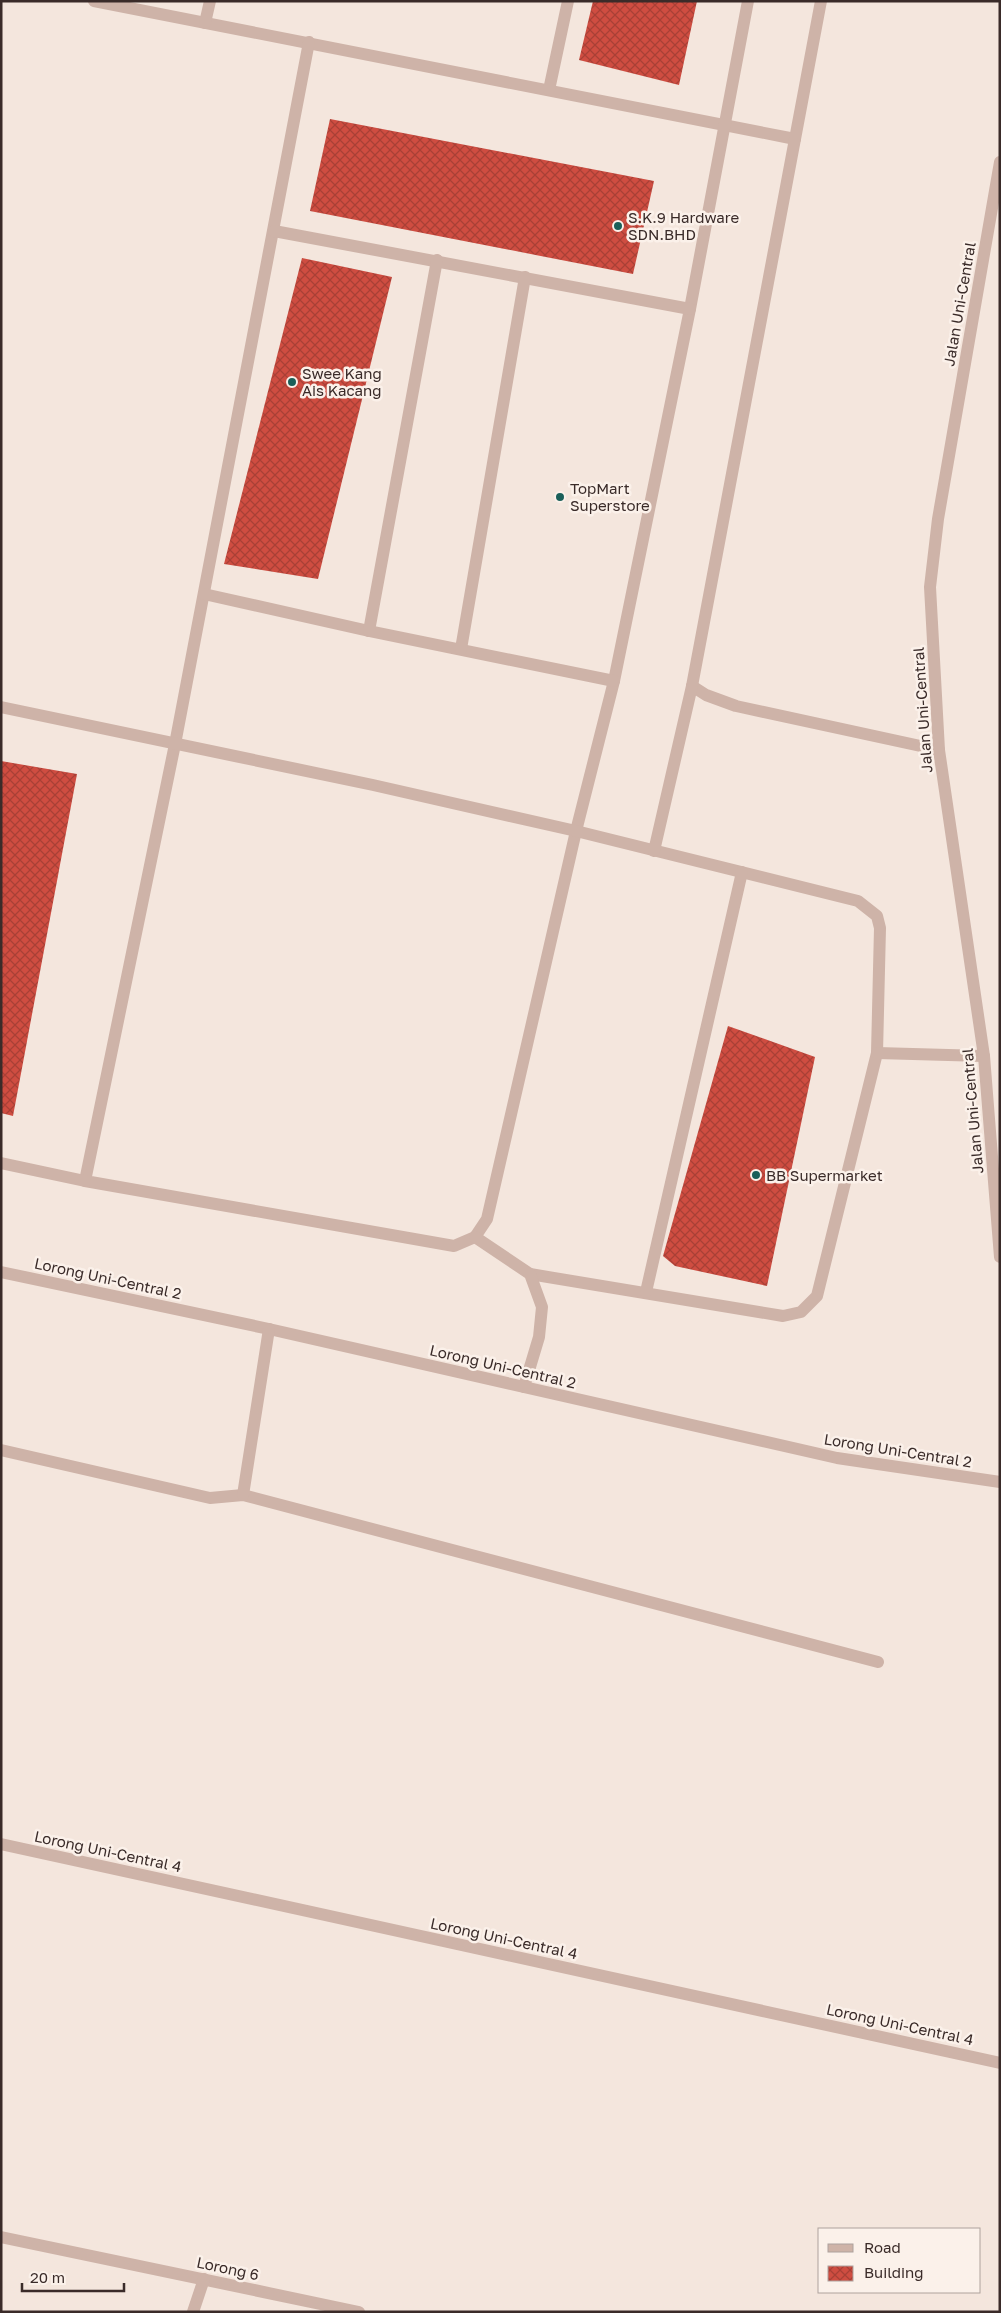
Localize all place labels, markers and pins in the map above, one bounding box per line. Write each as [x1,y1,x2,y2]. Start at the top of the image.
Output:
place label: S.K.9 Hardware SDN.BHD [628,208,739,243]
marker: S.K.9 Hardware SDN.BHD [612,220,624,232]
place label: Swee Kang Ais Kacang [302,364,382,399]
marker: Swee Kang Ais Kacang [286,376,298,388]
place label: TopMart Superstore [570,479,650,514]
marker: TopMart Superstore [554,491,566,503]
place label: BB Supermarket [766,1166,883,1184]
marker: BB Supermarket [750,1169,762,1181]

